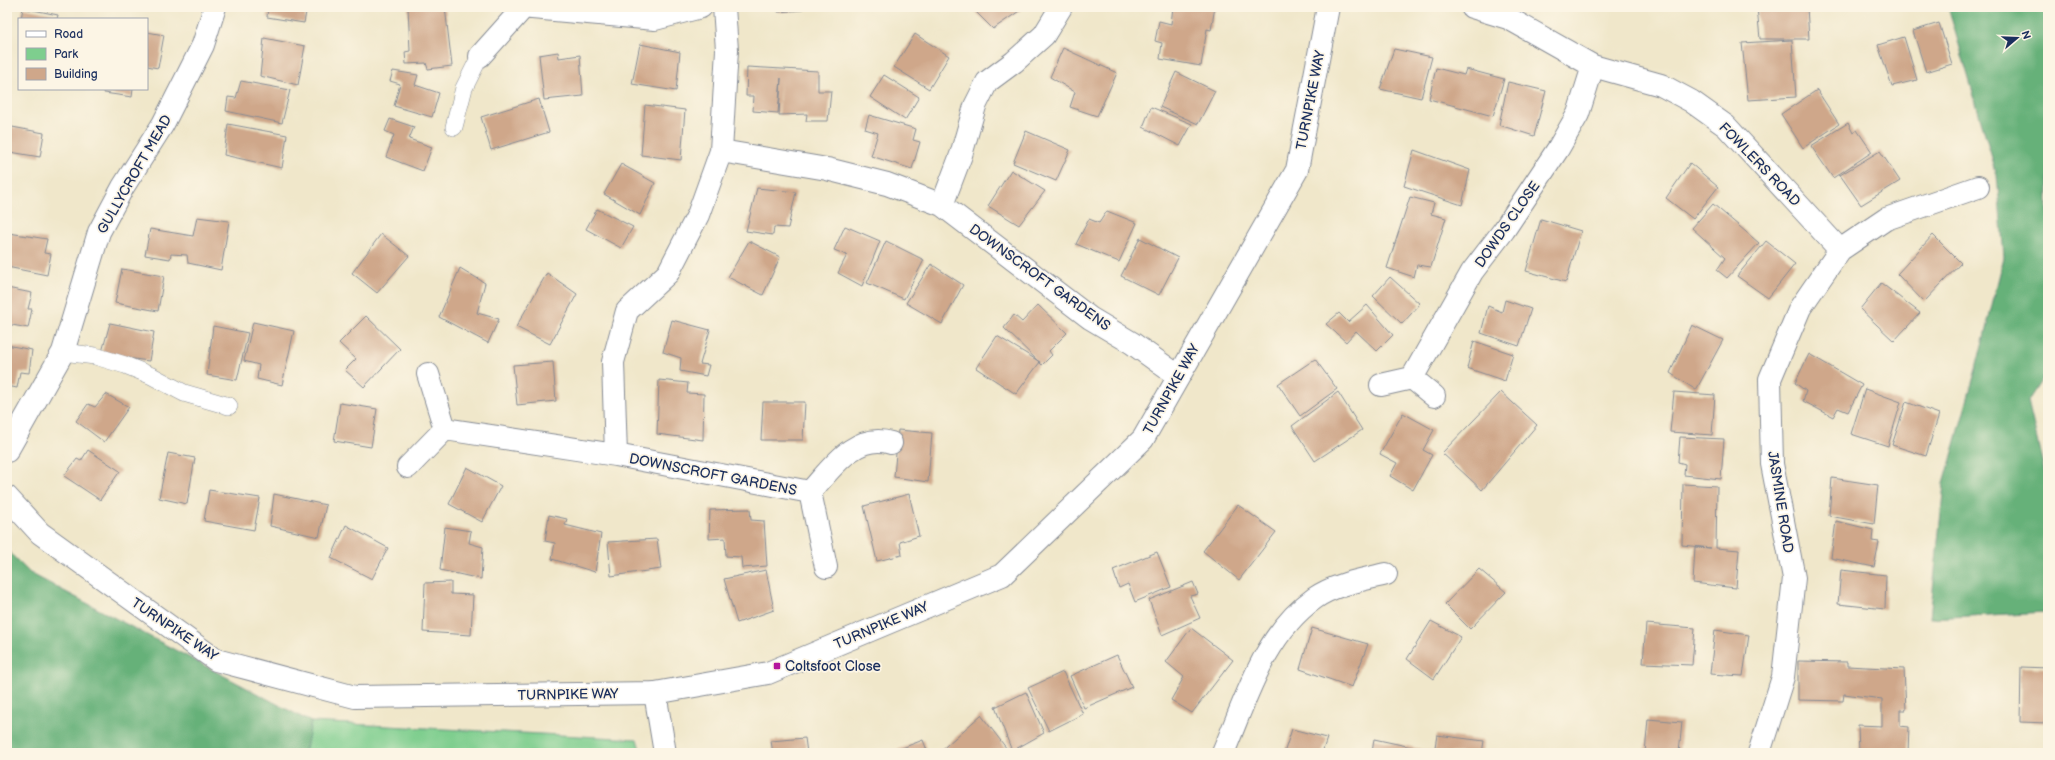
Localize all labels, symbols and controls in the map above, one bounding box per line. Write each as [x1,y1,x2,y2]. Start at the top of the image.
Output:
legend [18,18,148,90]
north arrow [1997,18,2037,58]
text: Road [54,27,83,42]
text: N [2018,29,2033,41]
text: Park [54,47,78,62]
street label: TURNPIKE WAY [1293,48,1329,151]
text: Building [54,67,98,82]
street label: GULLYCROFT MEAD [93,112,175,237]
street label: FOWLERS ROAD [1715,119,1804,210]
street label: DOWDS CLOSE [1471,178,1543,271]
street label: DOWNSCROFT GARDENS [966,220,1114,334]
street label: TURNPIKE WAY [1140,340,1204,437]
street label: DOWNSCROFT GARDENS [628,450,798,499]
street label: JASMINE ROAD [1764,450,1797,554]
street label: TURNPIKE WAY [128,594,222,665]
street label: TURNPIKE WAY [831,598,932,653]
place label: Coltsfoot Close [785,658,881,675]
marker: Coltsfoot Close [772,661,782,671]
street label: TURNPIKE WAY [517,685,619,704]

